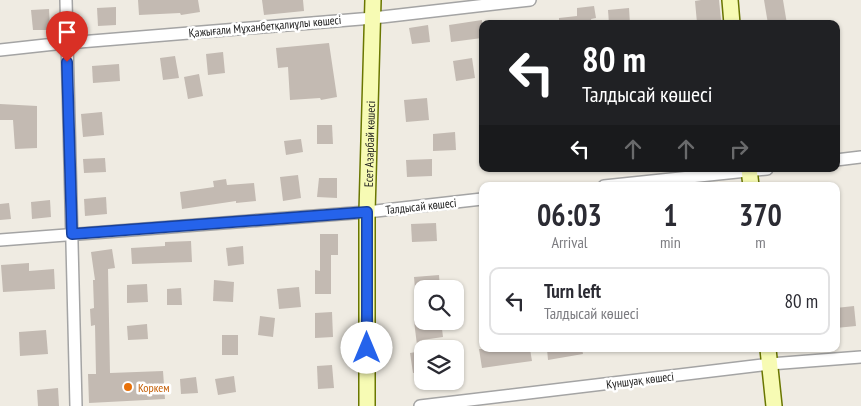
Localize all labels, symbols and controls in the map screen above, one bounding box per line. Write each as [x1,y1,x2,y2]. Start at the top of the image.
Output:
pin [46,11,88,62]
street label: Қажығали Мұханбетқалиұлы көшесі [188,12,342,40]
icon: arrive [53,18,81,46]
text: 80 m [582,36,646,82]
icon: left [499,40,564,105]
text: Талдысай көшесі [582,80,712,108]
street label: Есет Азарбай көшесі [360,101,378,187]
icon: left [566,135,594,163]
icon: ahead [619,135,647,163]
icon: ahead [672,135,700,163]
icon: right [725,135,753,163]
street label: Талдысай көшесі [385,195,457,217]
text: 06:03 [537,195,602,234]
text: 1 [663,195,678,234]
text: 370 [739,195,782,234]
text: Arrival [551,232,588,252]
text: min [660,232,681,252]
text: m [755,232,766,252]
text: Turn left [544,279,601,303]
map controls [414,280,464,390]
button: search [414,280,464,330]
icon: left [501,287,529,315]
text: 80 m [785,289,818,313]
text: Талдысай көшесі [544,303,639,323]
position arrow [340,321,392,373]
button: layers [414,340,464,390]
street label: Күншуақ көшесі [605,368,675,392]
place label: Коркем [138,380,170,395]
marker: Коркем [122,381,134,393]

